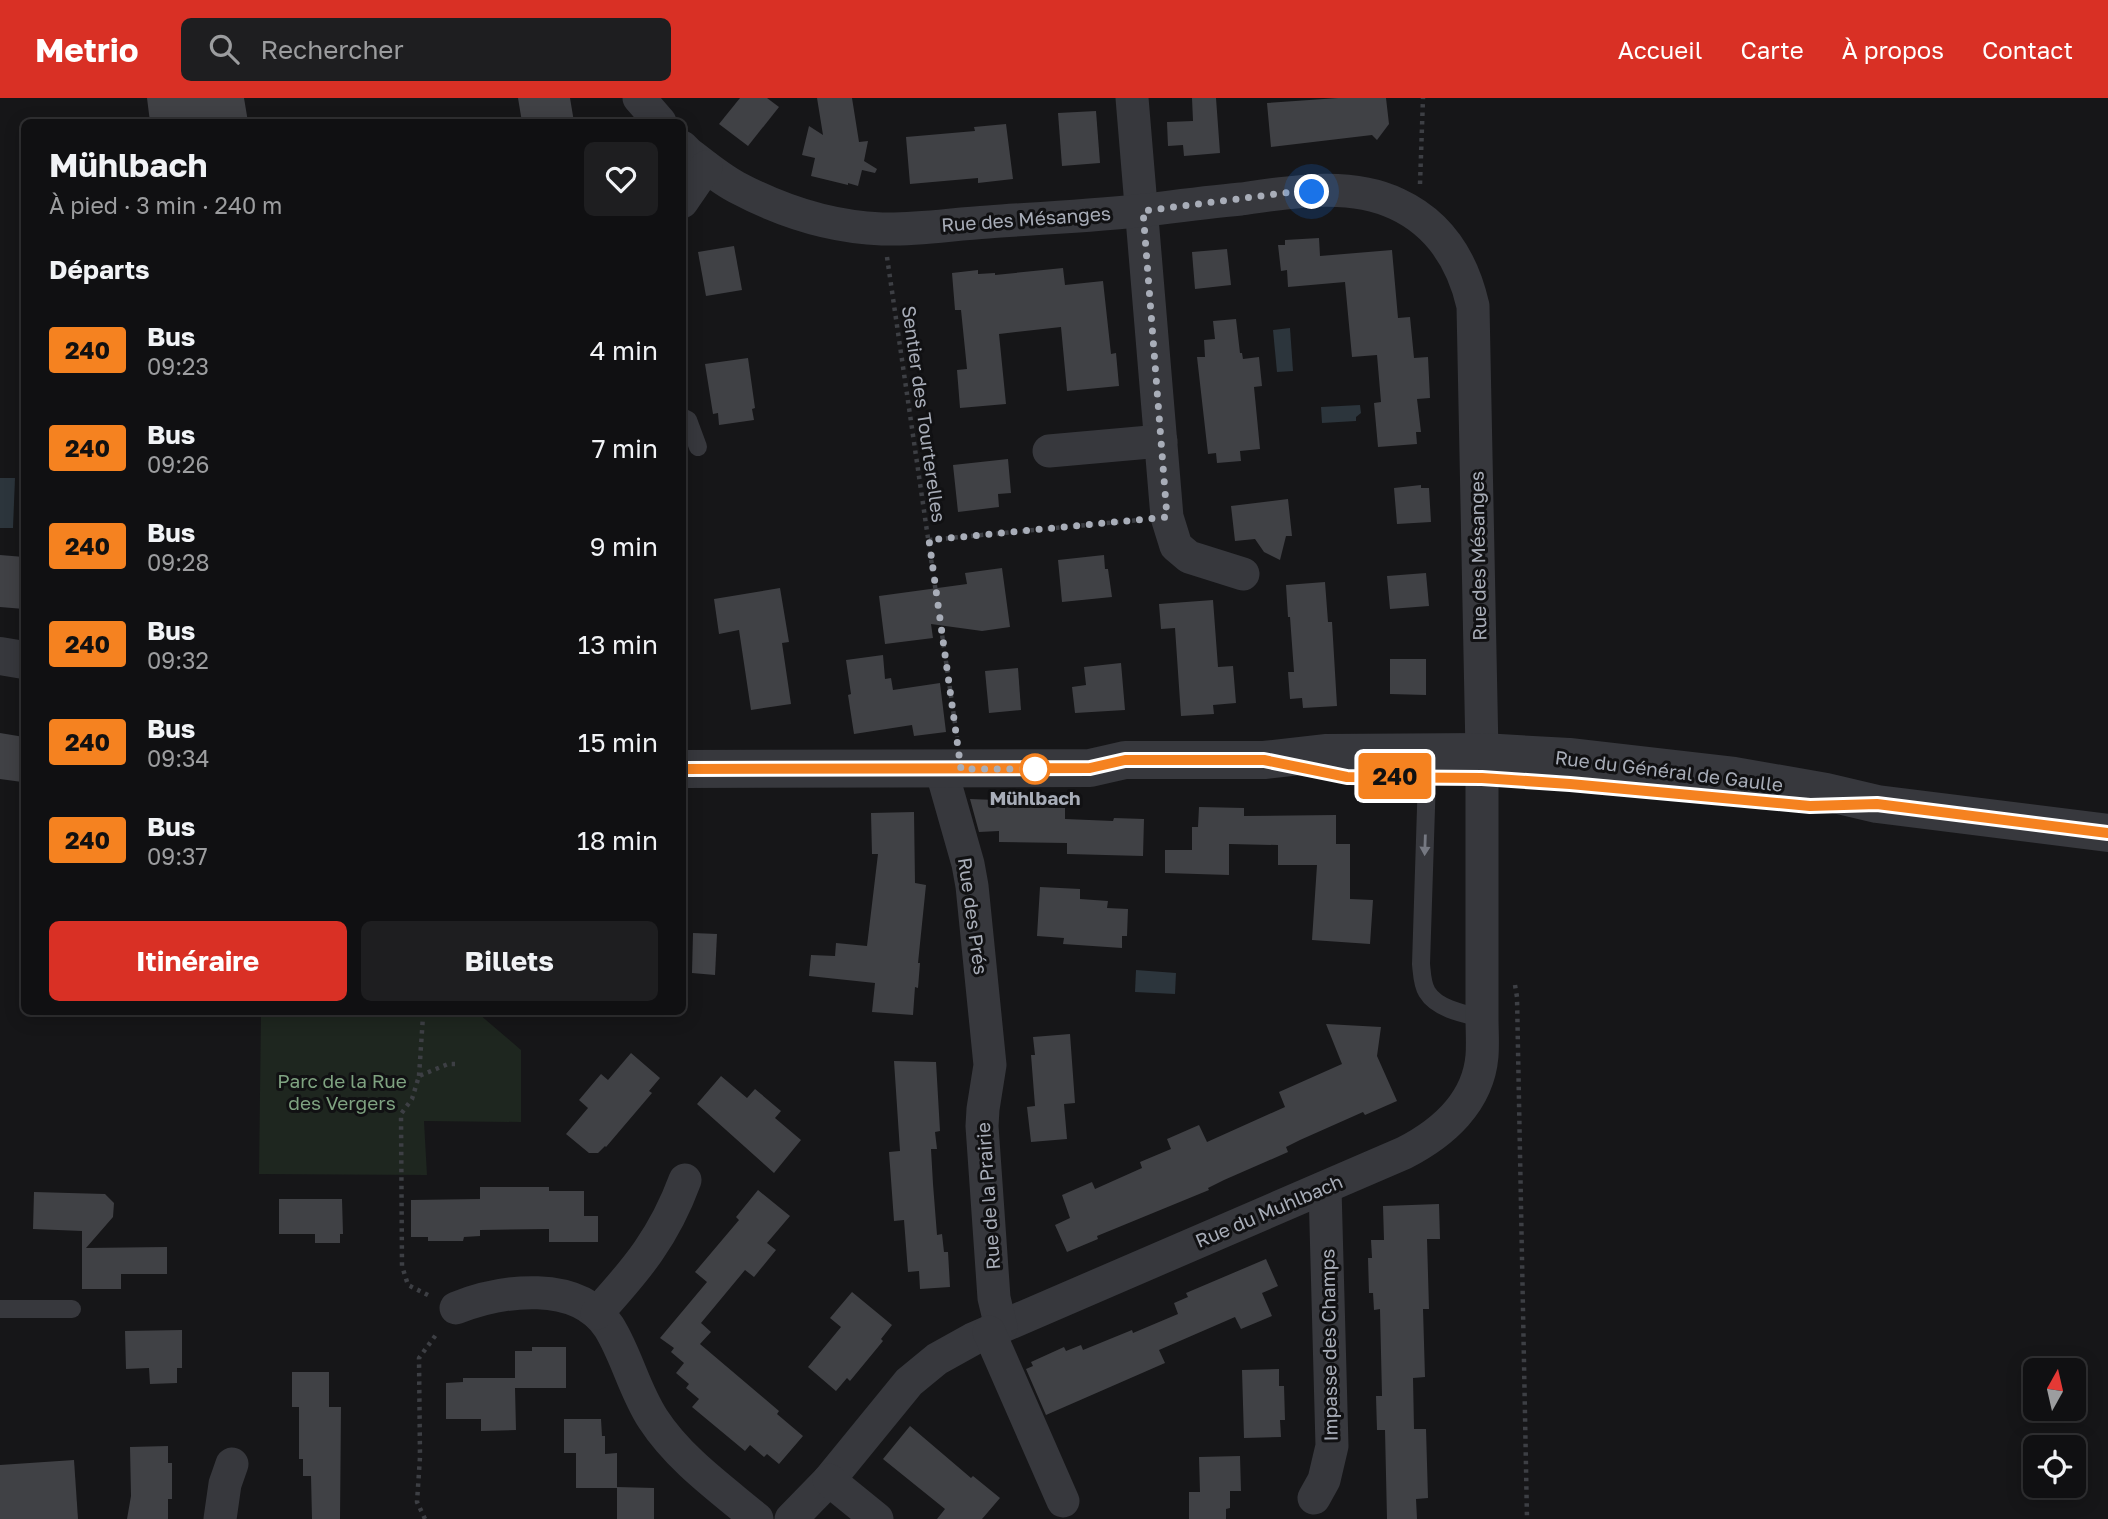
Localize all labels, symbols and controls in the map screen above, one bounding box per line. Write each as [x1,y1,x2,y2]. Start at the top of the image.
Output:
search box [181,18,671,81]
text: Metrio [35,30,139,69]
icon: search [205,30,243,68]
text: Rechercher [261,34,404,65]
text: Accueil [1618,35,1702,64]
text: Carte [1740,35,1804,64]
text: À propos [1842,35,1944,64]
text: Contact [1982,35,2073,64]
button: heart [584,142,658,216]
text: Mühlbach [49,145,207,184]
your location [1294,174,1329,209]
text: À pied · 3 min · 240 m [49,191,282,219]
street label: Rue des Mésanges [940,201,1112,236]
text: Départs [49,254,150,285]
street label: Sentier des Tourterelles [898,304,951,524]
text: Bus [147,321,195,352]
text: 240 [65,335,110,364]
text: 4 min [590,335,658,366]
text: 09:23 [147,352,209,380]
text: Bus [147,419,195,450]
text: 240 [65,433,110,462]
text: 7 min [592,433,658,464]
text: 09:26 [147,450,209,478]
street label: Rue des Mésanges [1465,471,1490,641]
text: Bus [147,517,195,548]
text: 240 [65,531,110,560]
text: 9 min [590,531,658,562]
text: 09:28 [147,548,209,576]
text: Bus [147,615,195,646]
text: 240 [65,629,110,658]
text: 13 min [578,629,658,660]
text: 09:32 [147,646,209,674]
text: Bus [147,713,195,744]
text: 240 [65,727,110,756]
text: 15 min [578,727,658,758]
text: 09:34 [147,744,210,772]
street label: Rue du Général de Gaulle [1554,745,1784,796]
line badge: 240 [1355,753,1435,799]
marker: Mühlbach [1020,754,1050,784]
text: 240 [1372,761,1418,790]
place label: Mühlbach [989,786,1081,809]
text: Bus [147,811,195,842]
text: 240 [65,825,110,854]
text: 18 min [577,825,658,856]
one-way arrow [1420,834,1431,856]
text: 09:37 [147,842,208,870]
street label: Rue des Prés [954,856,993,976]
button: Itinéraire [49,921,347,1001]
button: Billets [361,921,658,1001]
park label: Parc de la Rue des Vergers [277,1069,407,1114]
street label: Rue de la Prairie [971,1121,1004,1271]
street label: Rue du Muhlbach [1192,1169,1346,1252]
street label: Impasse des Champs [1315,1249,1342,1441]
north arrow [2023,1358,2086,1421]
map controls [2023,1358,2086,1498]
button: locate [2023,1435,2086,1498]

